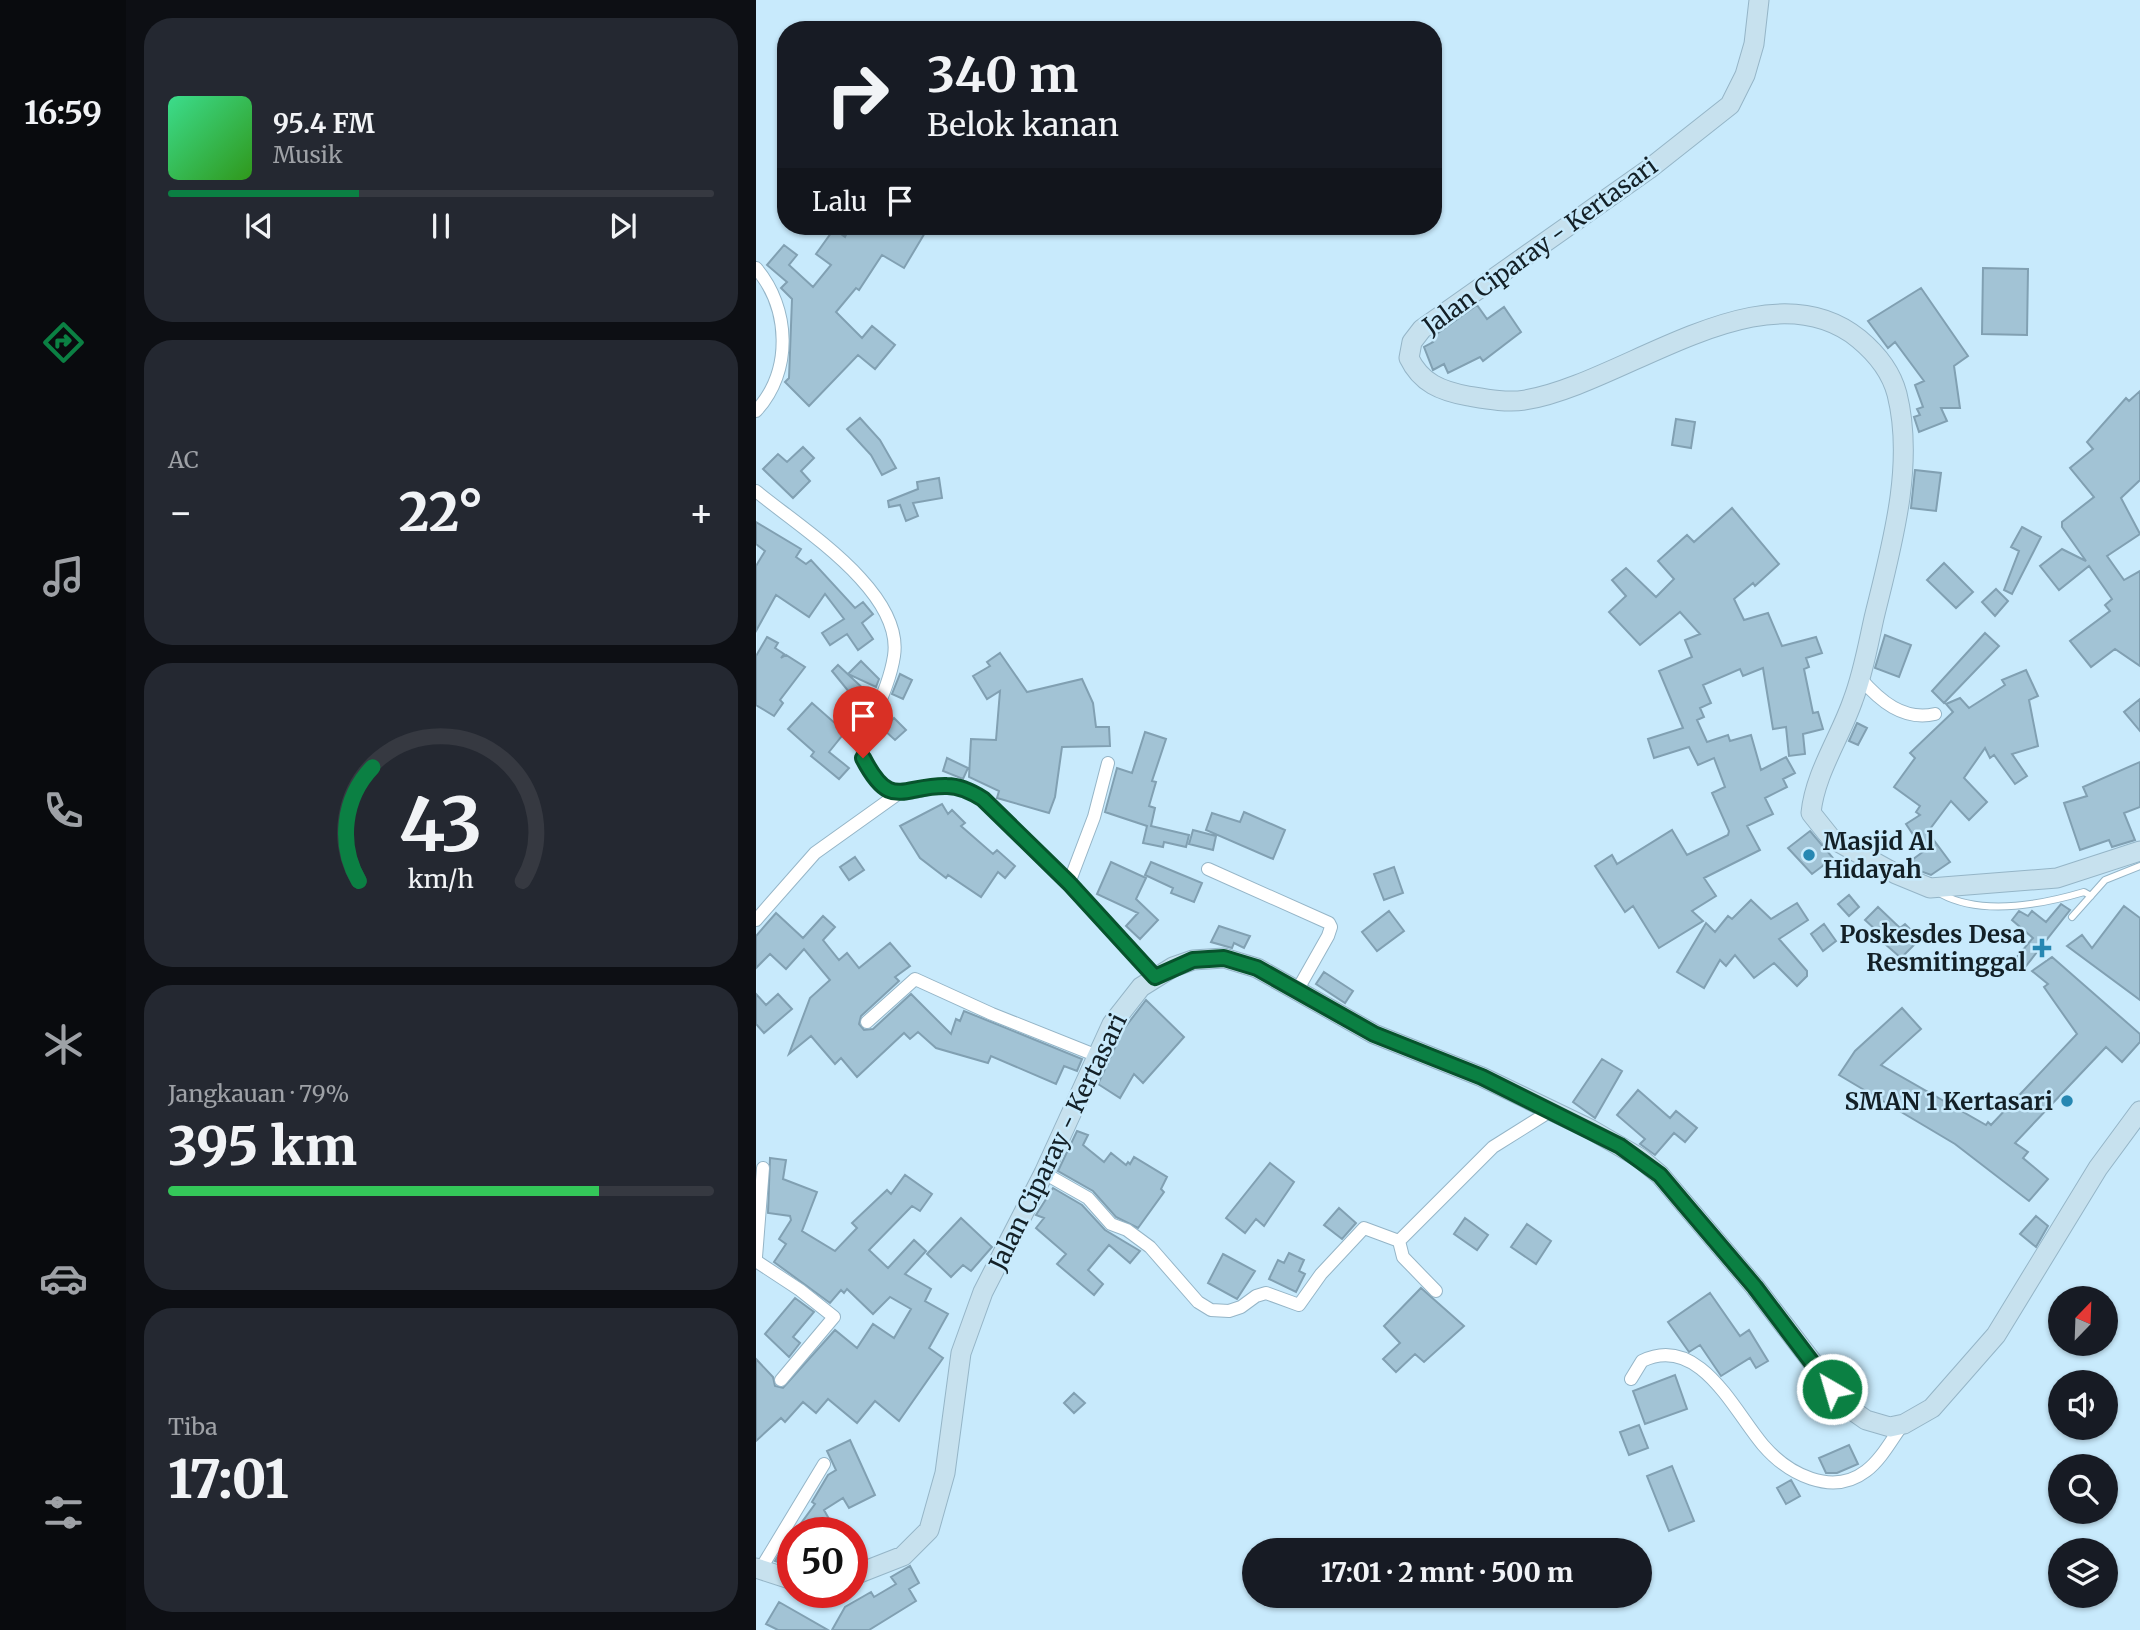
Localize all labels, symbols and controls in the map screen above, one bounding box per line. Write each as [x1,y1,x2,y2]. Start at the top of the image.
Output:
text: 340 m [927,44,1078,105]
icon: right [812,49,903,140]
text: 16:59 [24,93,102,133]
text: Belok kanan [927,105,1119,145]
text: 95.4 FM [273,107,375,140]
text: Musik [273,140,343,169]
street label: Jalan Ciparay - Kertasari [1416,150,1663,342]
icon: arrive [881,182,919,220]
text: Lalu [812,185,867,218]
icon: previous [240,207,278,245]
icon: pause [422,207,460,245]
icon: next [604,207,642,245]
icon: directions [39,318,88,367]
text: AC [168,445,199,474]
text: 22° [399,480,483,545]
text: − [168,489,193,536]
text: + [689,489,714,536]
icon: music [39,552,88,601]
pin [833,686,893,758]
icon: arrive [844,697,882,735]
text: 43 [399,779,483,871]
icon: phone [39,786,88,835]
place label: Masjid Al Hidayah [1823,826,1935,885]
marker: Masjid Al Hidayah [1801,847,1817,863]
text: km/h [408,863,474,895]
place label: Poskesdes Desa Resmitinggal [1839,919,2026,978]
marker: Poskesdes Desa Resmitinggal [2032,938,2052,958]
street label: Jalan Ciparay - Kertasari [982,1008,1134,1277]
icon: climate [39,1020,88,1069]
text: Jangkauan · 79% [168,1079,349,1108]
place label: SMAN 1 Kertasari [1844,1086,2053,1117]
marker: SMAN 1 Kertasari [2059,1093,2075,1109]
text: 395 km [168,1114,357,1179]
icon: car [39,1254,88,1303]
north arrow [2048,1286,2118,1356]
map controls [2048,1286,2118,1608]
position arrow [1795,1352,1869,1426]
button: sound [2048,1370,2118,1440]
text: Tiba [168,1412,218,1441]
text: 17:01 [168,1447,289,1512]
button: search [2048,1454,2118,1524]
icon: filters [39,1488,88,1537]
speed limit sign: 50 [777,1517,868,1608]
button: layers [2048,1538,2118,1608]
text: 17:01 · 2 mnt · 500 m [1321,1556,1573,1589]

